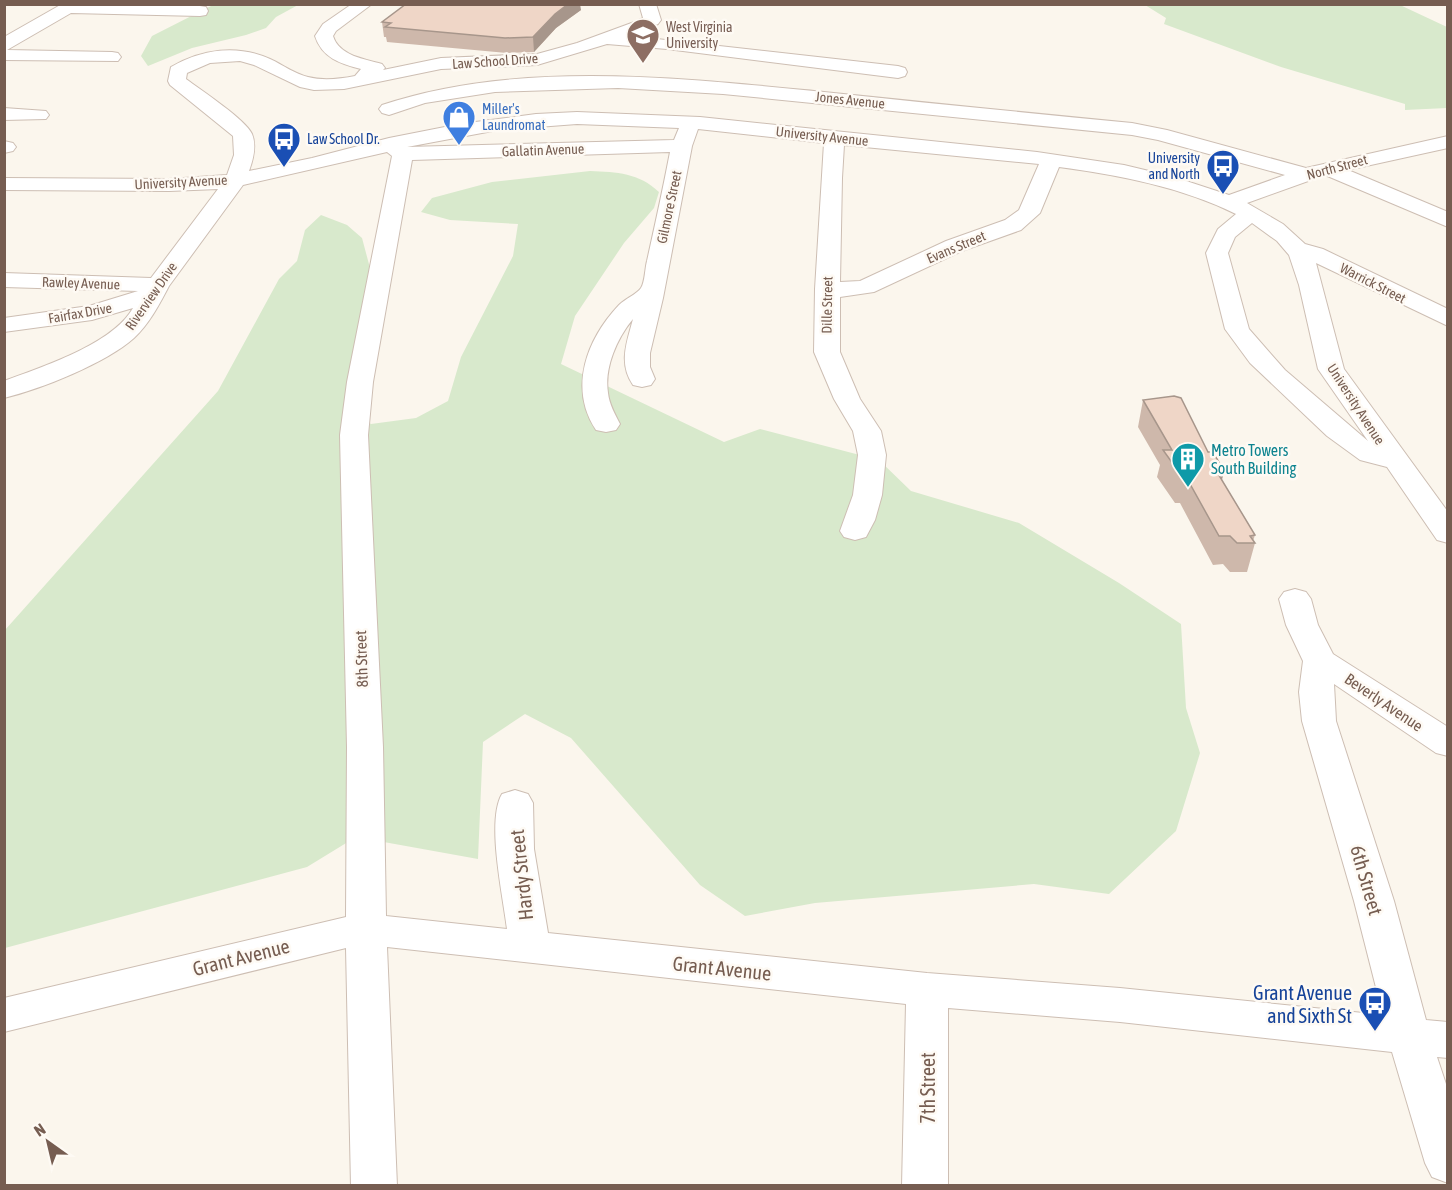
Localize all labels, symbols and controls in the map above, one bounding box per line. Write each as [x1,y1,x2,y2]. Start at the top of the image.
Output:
school or university icon: West Virginia University [625,17,661,64]
place label: West Virginia University [666,19,733,51]
street label: Law School Drive [452,50,538,72]
street label: Jones Avenue [814,88,886,112]
shop icon: Miller's Laundromat [441,99,477,146]
place label: Miller's Laundromat [482,101,545,133]
bus stop icon: Law School Dr. [266,121,302,168]
street label: University Avenue [775,123,869,149]
place label: Law School Dr. [307,131,380,147]
street label: Gallatin Avenue [501,141,585,159]
bus stop icon: University and North [1205,148,1241,195]
place label: University and North [1148,150,1200,182]
street label: North Street [1305,151,1369,183]
street label: Gilmore Street [653,169,685,245]
street label: University Avenue [134,172,228,192]
street label: Evans Street [924,227,988,267]
street label: Riverview Drive [122,259,180,333]
street label: Warrick Street [1337,260,1409,306]
street label: Rawley Avenue [42,274,120,292]
street label: Dille Street [819,276,835,334]
street label: Fairfax Drive [47,300,113,326]
street label: University Avenue [1324,361,1388,447]
building icon: Metro Towers South Building [1170,441,1206,488]
place label: Metro Towers South Building [1211,441,1297,478]
street label: 8th Street [351,630,371,688]
street label: Beverly Avenue [1341,669,1426,736]
street label: Hardy Street [505,828,537,922]
street label: 6th Street [1346,842,1388,918]
street label: Grant Avenue [190,934,292,980]
street label: Grant Avenue [672,951,772,985]
place label: Grant Avenue and Sixth St [1253,981,1352,1027]
bus stop icon: Grant Avenue and Sixth St [1357,985,1393,1032]
street label: 7th Street [916,1052,939,1124]
north arrow [18,1112,78,1172]
text: N [31,1119,49,1140]

